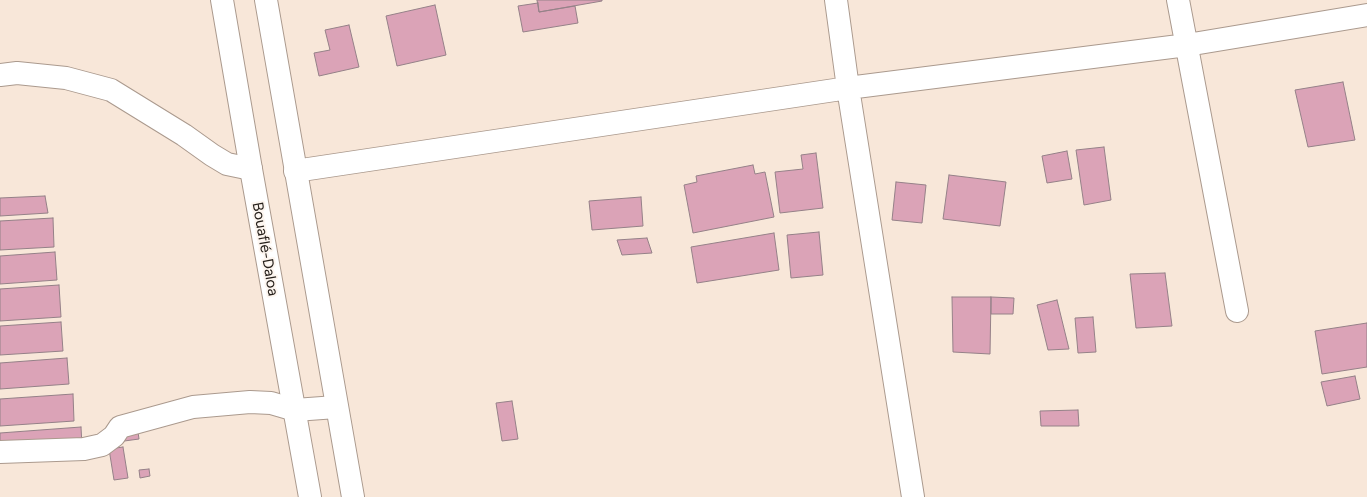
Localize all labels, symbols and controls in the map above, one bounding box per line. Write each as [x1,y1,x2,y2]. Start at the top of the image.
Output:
street label: Bouaflé-Daloa [248,201,282,297]

